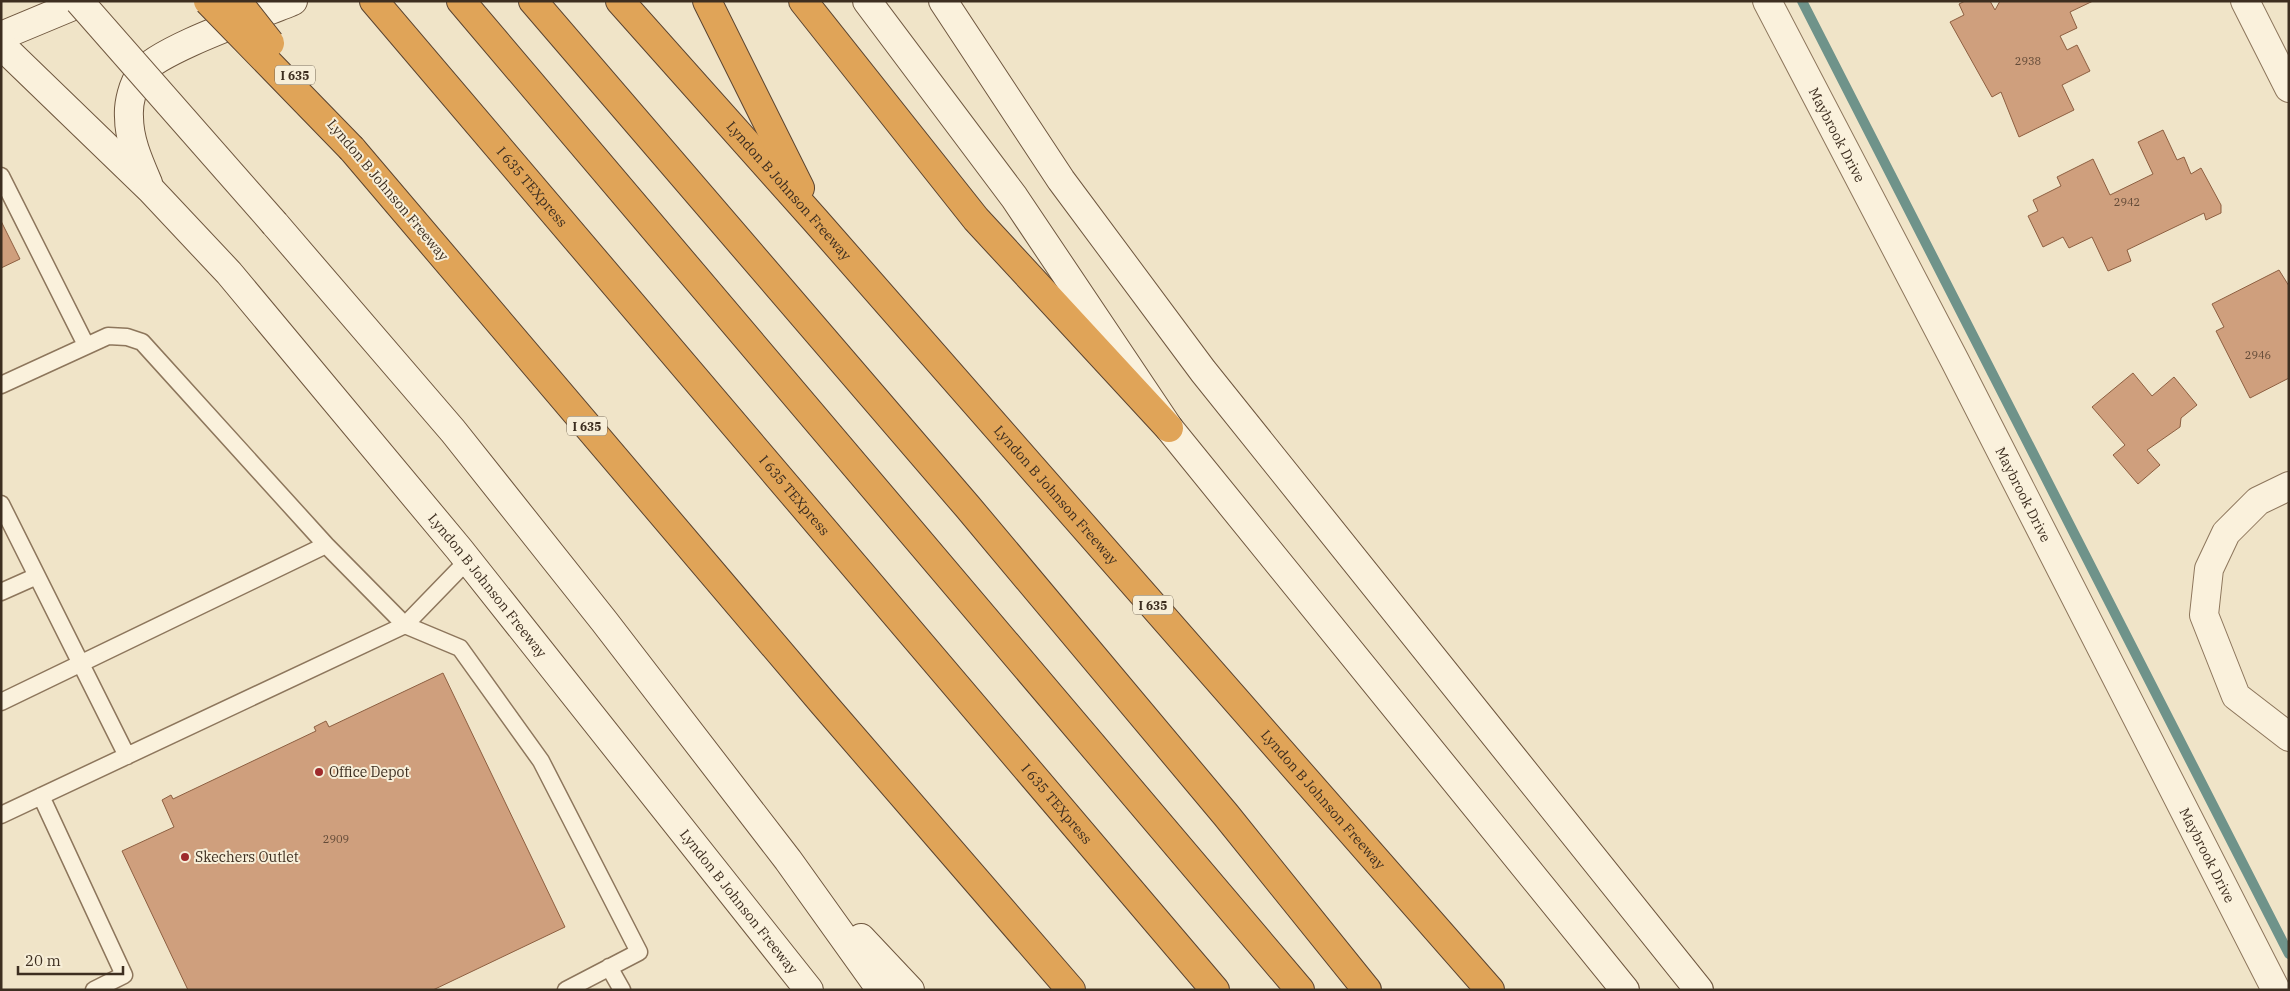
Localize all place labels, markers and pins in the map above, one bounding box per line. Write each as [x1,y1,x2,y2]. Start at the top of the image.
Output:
place label: Office Depot [329,763,410,781]
marker: Office Depot [313,766,325,778]
place label: Skechers Outlet [195,848,299,866]
marker: Skechers Outlet [179,851,191,863]

